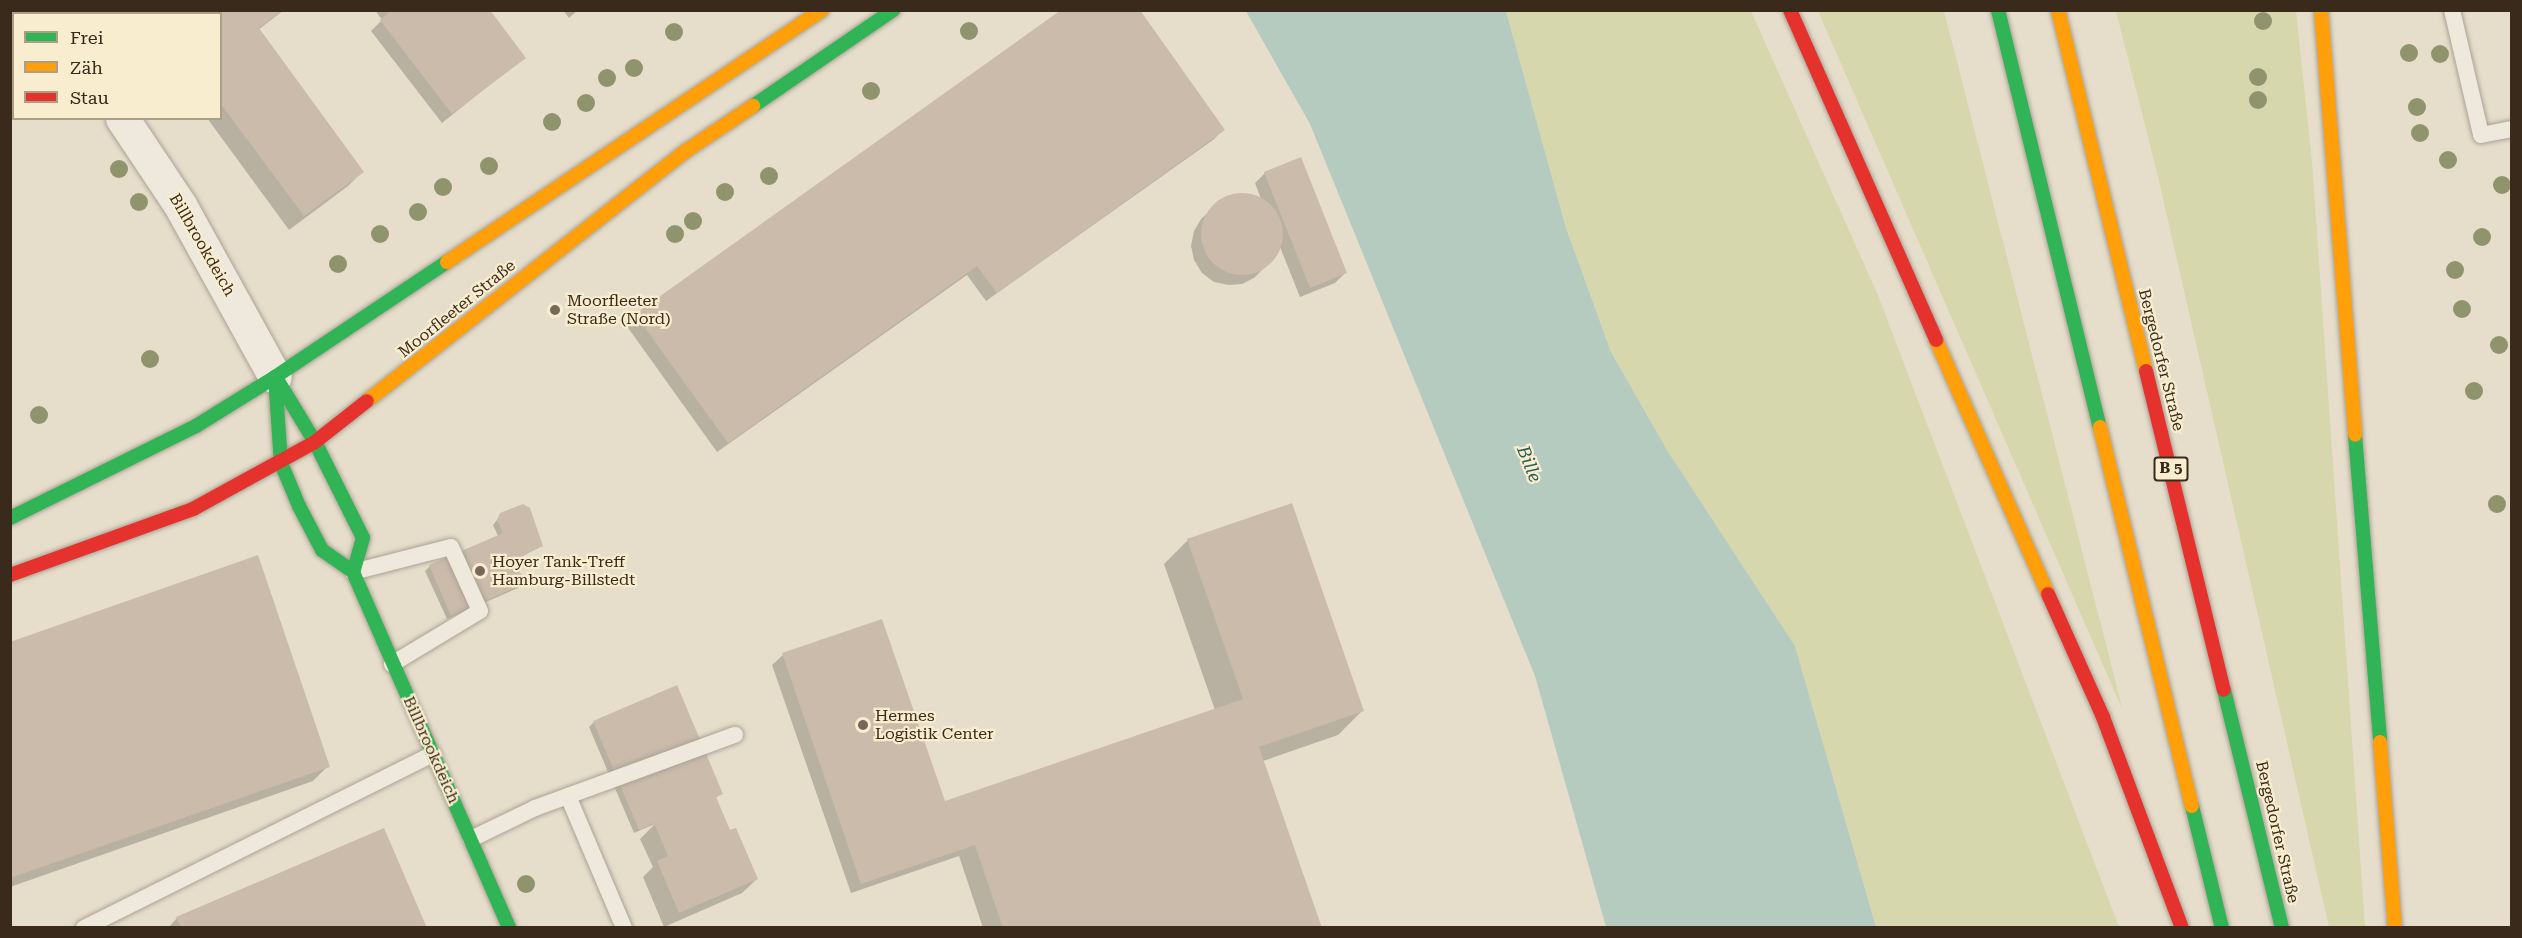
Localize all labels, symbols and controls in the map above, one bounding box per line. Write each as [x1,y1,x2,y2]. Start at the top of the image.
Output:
legend [12,12,222,120]
text: Frei [70,27,103,48]
text: Zäh [70,57,103,78]
text: Stau [70,87,109,108]
street label: Billbrookdeich [165,190,239,300]
street label: Moorfleeter Straße [395,256,519,362]
street label: Bergedorfer Straße [2134,287,2188,433]
place label: Moorfleeter Straße (Nord) [567,291,670,329]
marker: Moorfleeter Straße (Nord) [548,303,562,317]
water label: Bille [1512,443,1546,485]
road number: B 5 [2153,457,2189,481]
place label: Hoyer Tank-Treff Hamburg-Billstedt [492,552,635,590]
marker: Hoyer Tank-Treff Hamburg-Billstedt [473,564,487,578]
street label: Billbrookdeich [399,693,463,807]
place label: Hermes Logistik Center [875,706,994,744]
marker: Hermes Logistik Center [856,718,870,732]
street label: Bergedorfer Straße [2251,759,2303,905]

